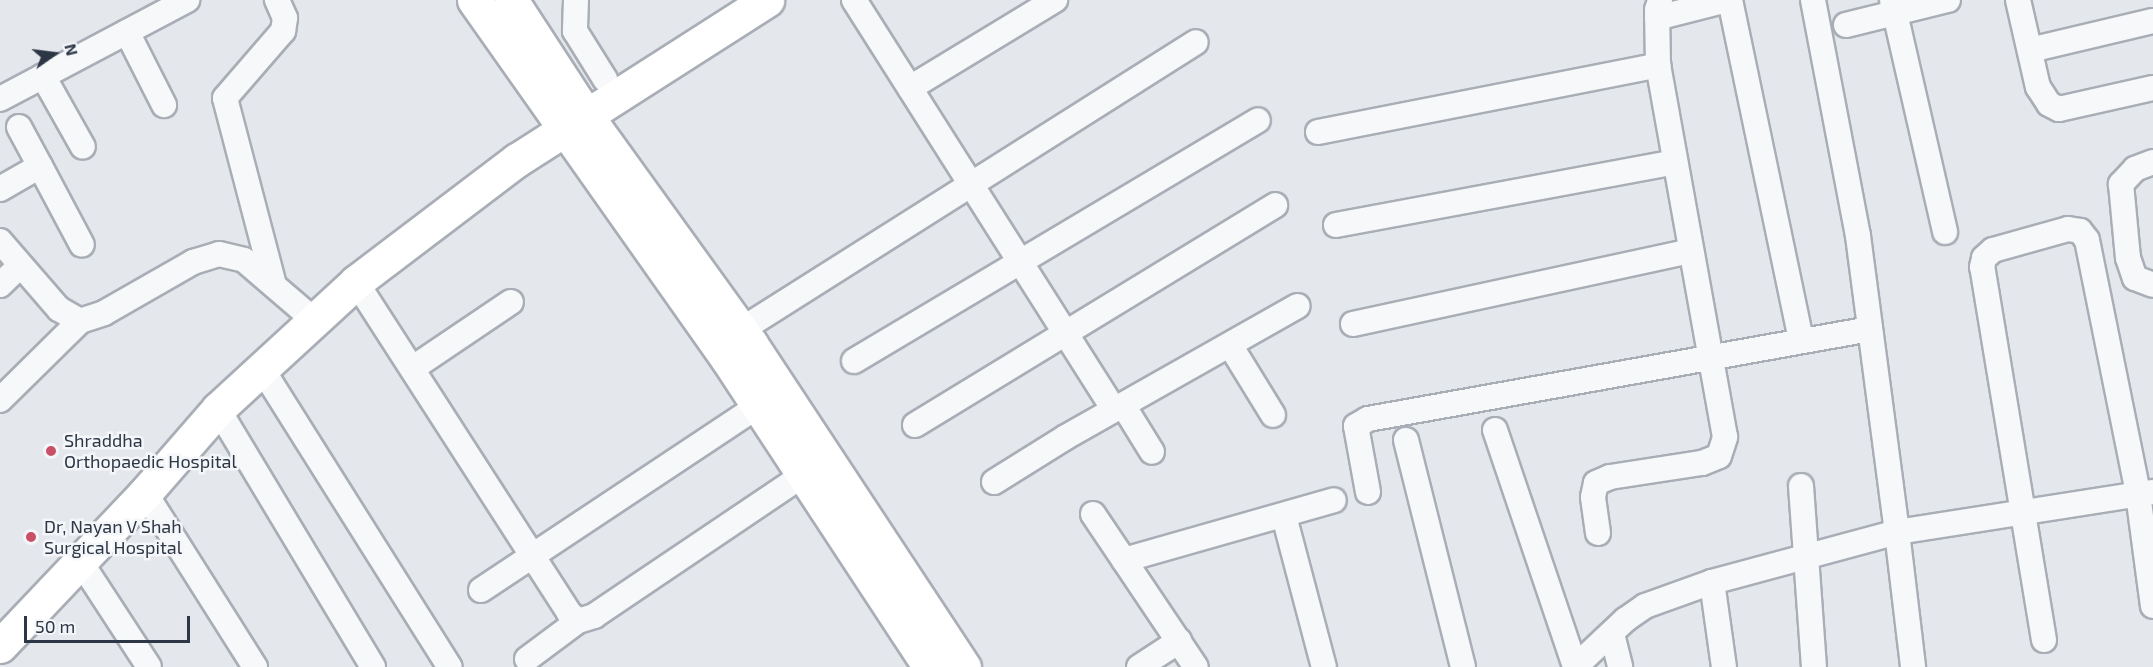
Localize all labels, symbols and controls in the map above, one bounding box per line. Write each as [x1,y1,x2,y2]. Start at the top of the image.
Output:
north arrow [24,24,84,84]
text: N [61,42,83,57]
place label: Shraddha Orthopaedic Hospital [64,430,237,472]
marker: Shraddha Orthopaedic Hospital [42,442,60,460]
place label: Dr, Nayan V Shah Surgical Hospital [44,516,183,558]
marker: Dr, Nayan V Shah Surgical Hospital [22,528,40,546]
scale bar [27,604,194,642]
text: 50 m [35,615,75,637]

